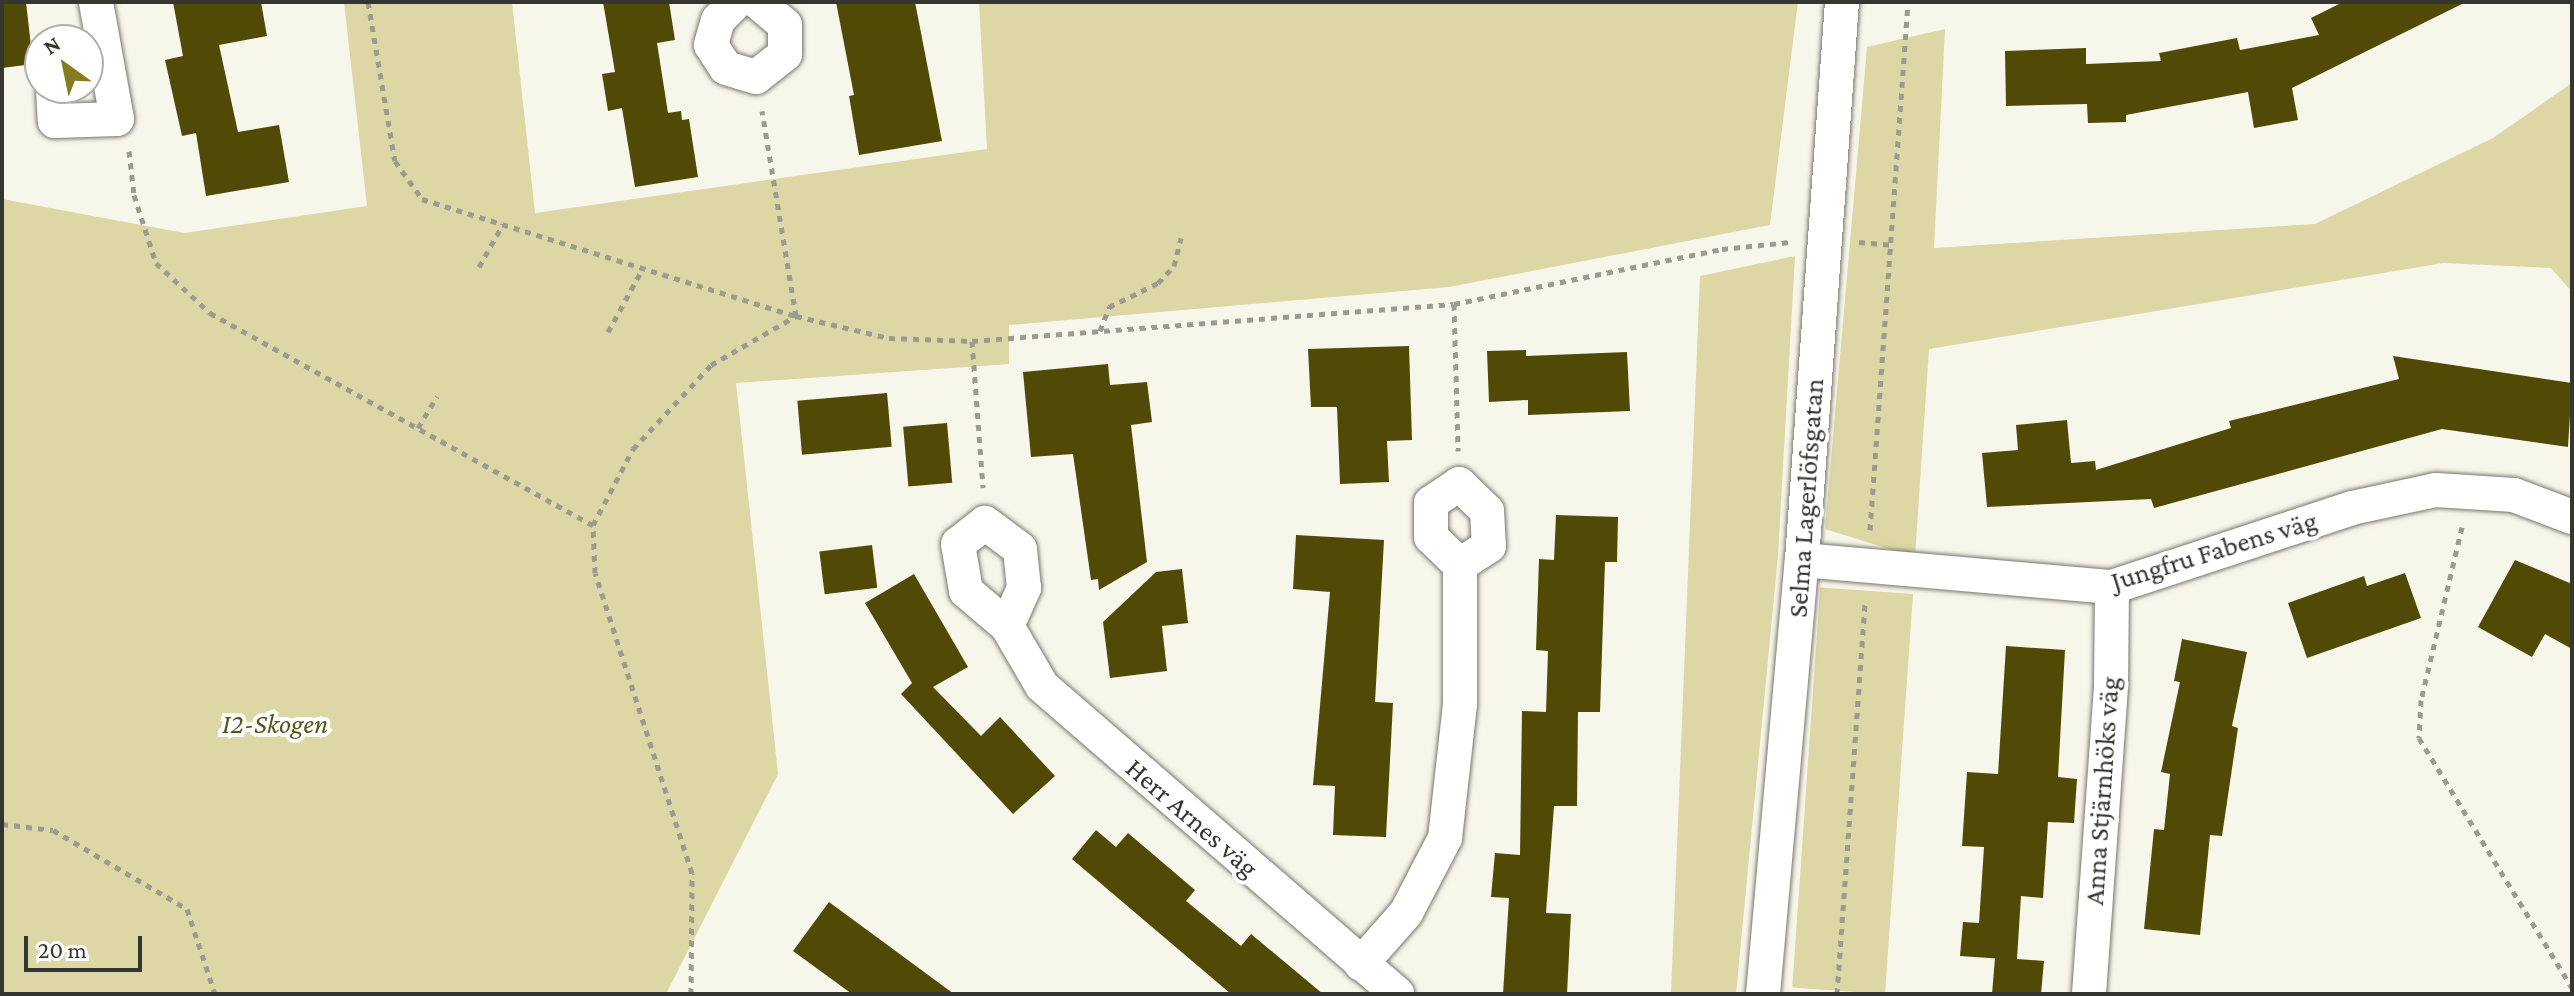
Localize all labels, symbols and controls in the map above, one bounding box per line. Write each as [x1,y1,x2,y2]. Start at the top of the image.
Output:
north arrow [24,24,104,104]
text: N [39,31,65,60]
street label: Selma Lagerlöfsgatan [1781,377,1831,619]
street label: Jungfru Fabens väg [2107,504,2321,598]
street label: Anna Stjärnhöks väg [2077,676,2127,906]
park label: I2-Skogen [222,707,328,741]
street label: Herr Arnes väg [1119,751,1265,885]
scale bar [28,920,146,970]
text: 20 m [38,936,87,963]

